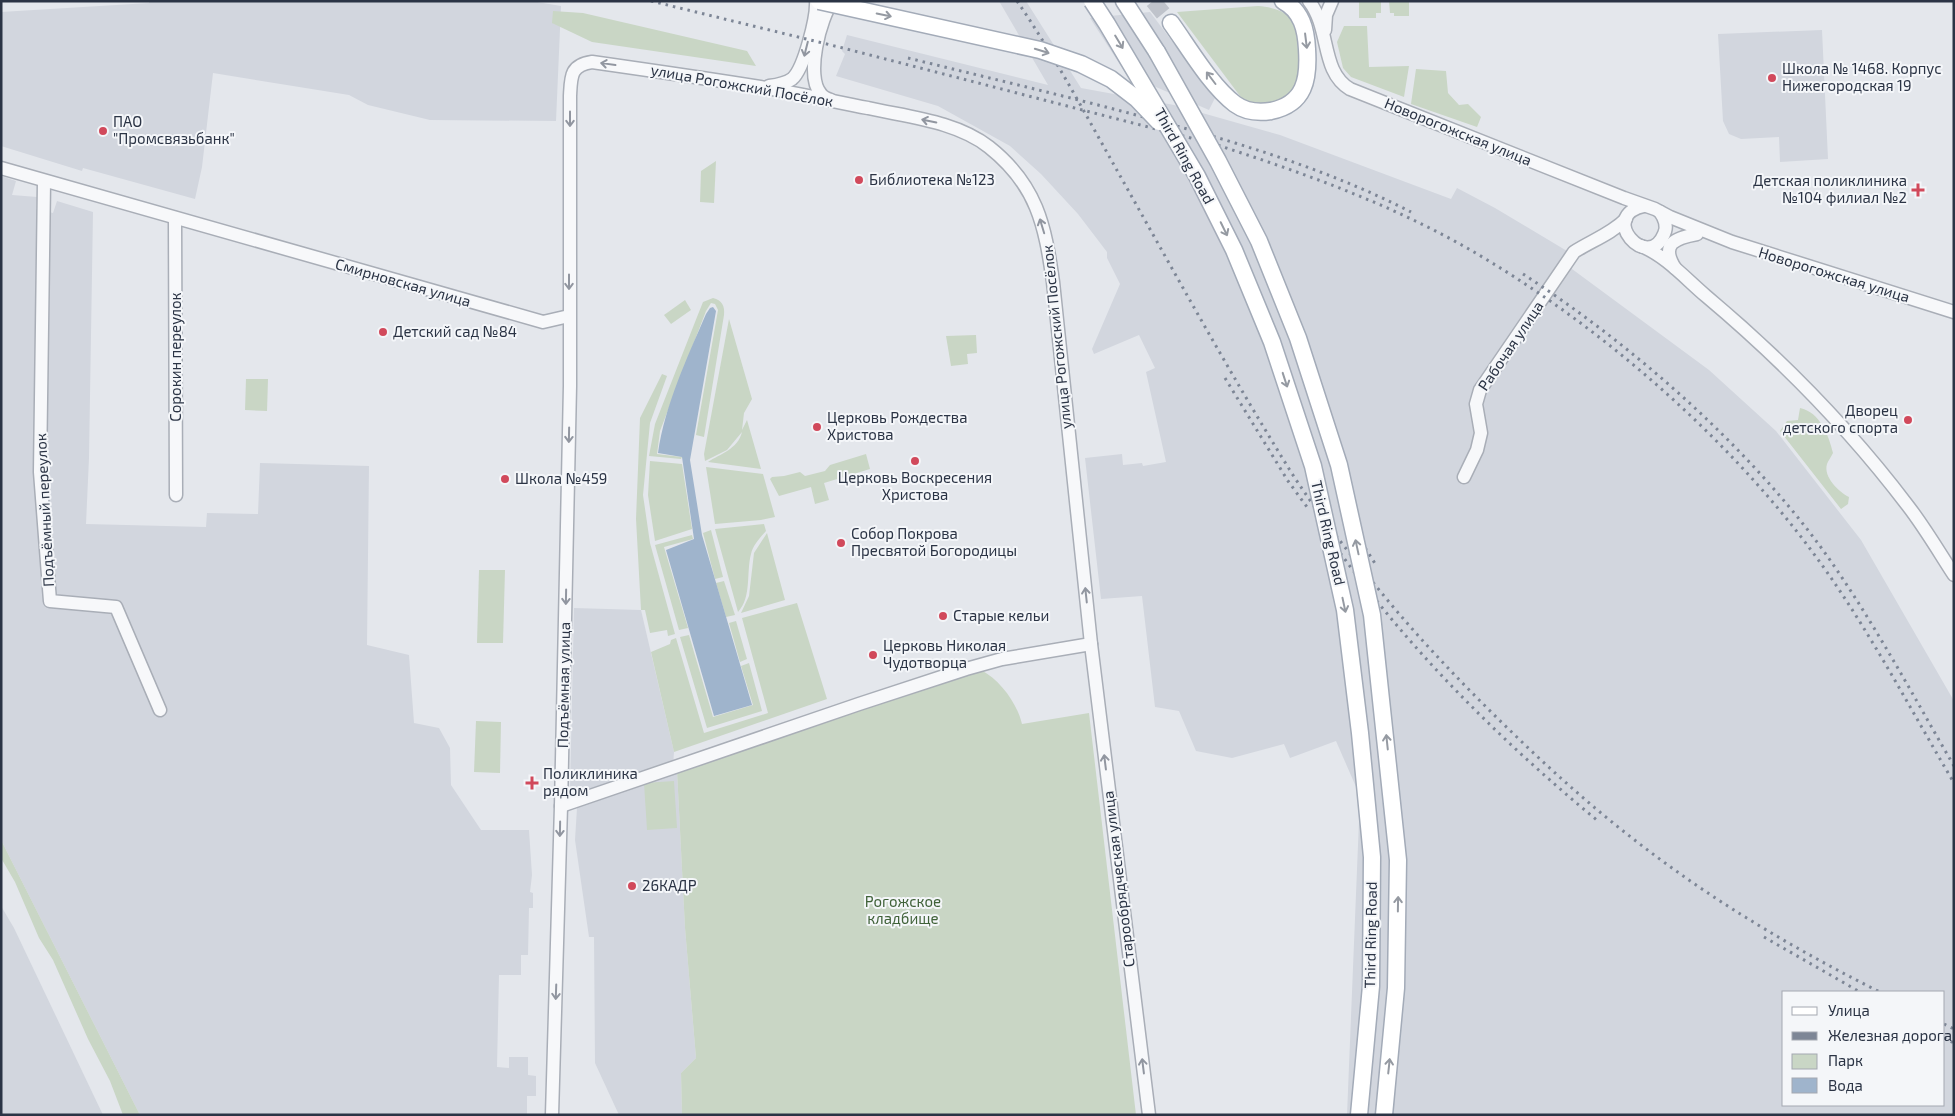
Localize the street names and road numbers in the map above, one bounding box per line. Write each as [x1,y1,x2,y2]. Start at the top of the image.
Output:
street label: улица Рогожский Посёлок [649,60,835,111]
street label: Новорогожская улица [1382,93,1535,170]
street label: Third Ring Road [1151,104,1219,207]
street label: Новорогожская улица [1756,242,1912,307]
street label: улица Рогожский Посёлок [1037,244,1076,430]
street label: Смирновская улица [333,254,473,311]
street label: Сорокин переулок [166,292,185,422]
street label: Рабочая улица [1474,297,1548,394]
street label: Подъёмный переулок [31,433,58,587]
street label: Third Ring Road [1308,479,1350,587]
street label: Подъёмная улица [553,622,574,748]
street label: Старообрядческая улица [1098,790,1139,968]
street label: Third Ring Road [1360,881,1380,989]

